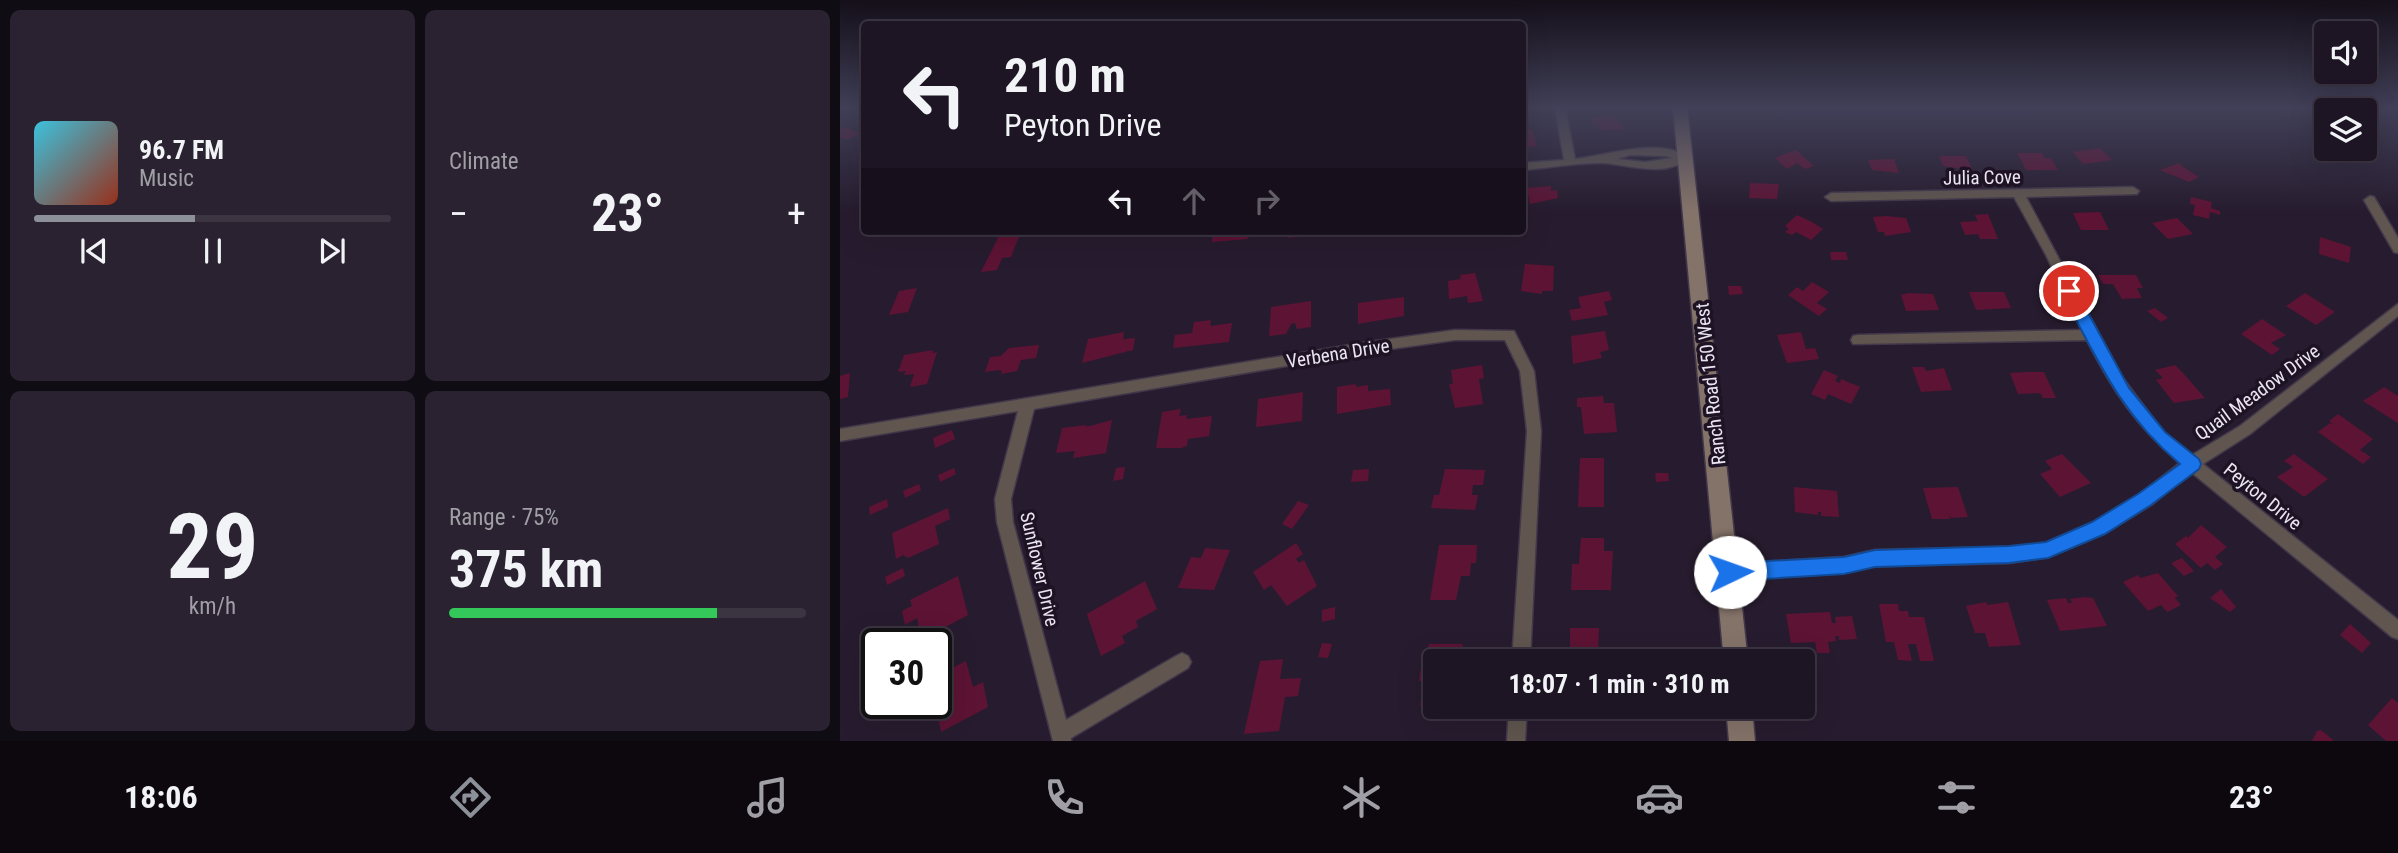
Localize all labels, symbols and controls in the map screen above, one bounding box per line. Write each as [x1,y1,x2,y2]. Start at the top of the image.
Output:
map controls [2314,21,2377,161]
button: sound [2314,21,2377,84]
text: 210 m [1004,47,1126,104]
icon: left [889,49,980,140]
button: layers [2314,98,2377,161]
text: Peyton Drive [1004,106,1162,144]
text: 96.7 FM [139,135,224,165]
text: Climate [449,148,519,175]
text: Music [139,165,194,192]
street label: Julia Cove [1943,165,2021,190]
icon: left [1102,182,1140,220]
icon: ahead [1175,182,1213,220]
icon: right [1248,182,1286,220]
text: 23° [591,183,664,244]
text: − [449,192,468,236]
text: + [787,192,806,236]
icon: previous [75,232,113,270]
icon: pause [194,232,232,270]
icon: next [313,232,351,270]
pin [2039,261,2099,321]
icon: arrive [2050,272,2088,310]
street label: Ranch Road 150 West [1691,302,1730,466]
street label: Verbena Drive [1285,334,1391,373]
street label: Quail Meadow Drive [2190,339,2324,445]
street label: Peyton Drive [2219,458,2306,535]
text: 29 [167,494,258,600]
text: Range · 75% [449,504,559,531]
street label: Sunflower Drive [1015,510,1064,629]
position arrow [1693,535,1767,609]
text: 375 km [449,539,603,600]
text: km/h [189,593,236,620]
speed limit sign: 30 [861,628,952,719]
text: 18:07 · 1 min · 310 m [1509,669,1729,699]
icon: directions [446,773,495,822]
icon: music [743,773,792,822]
icon: phone [1040,773,1089,822]
icon: climate [1337,773,1386,822]
icon: car [1635,773,1684,822]
icon: filters [1932,773,1981,822]
text: 18:06 [124,778,198,816]
text: 23° [2229,778,2274,816]

